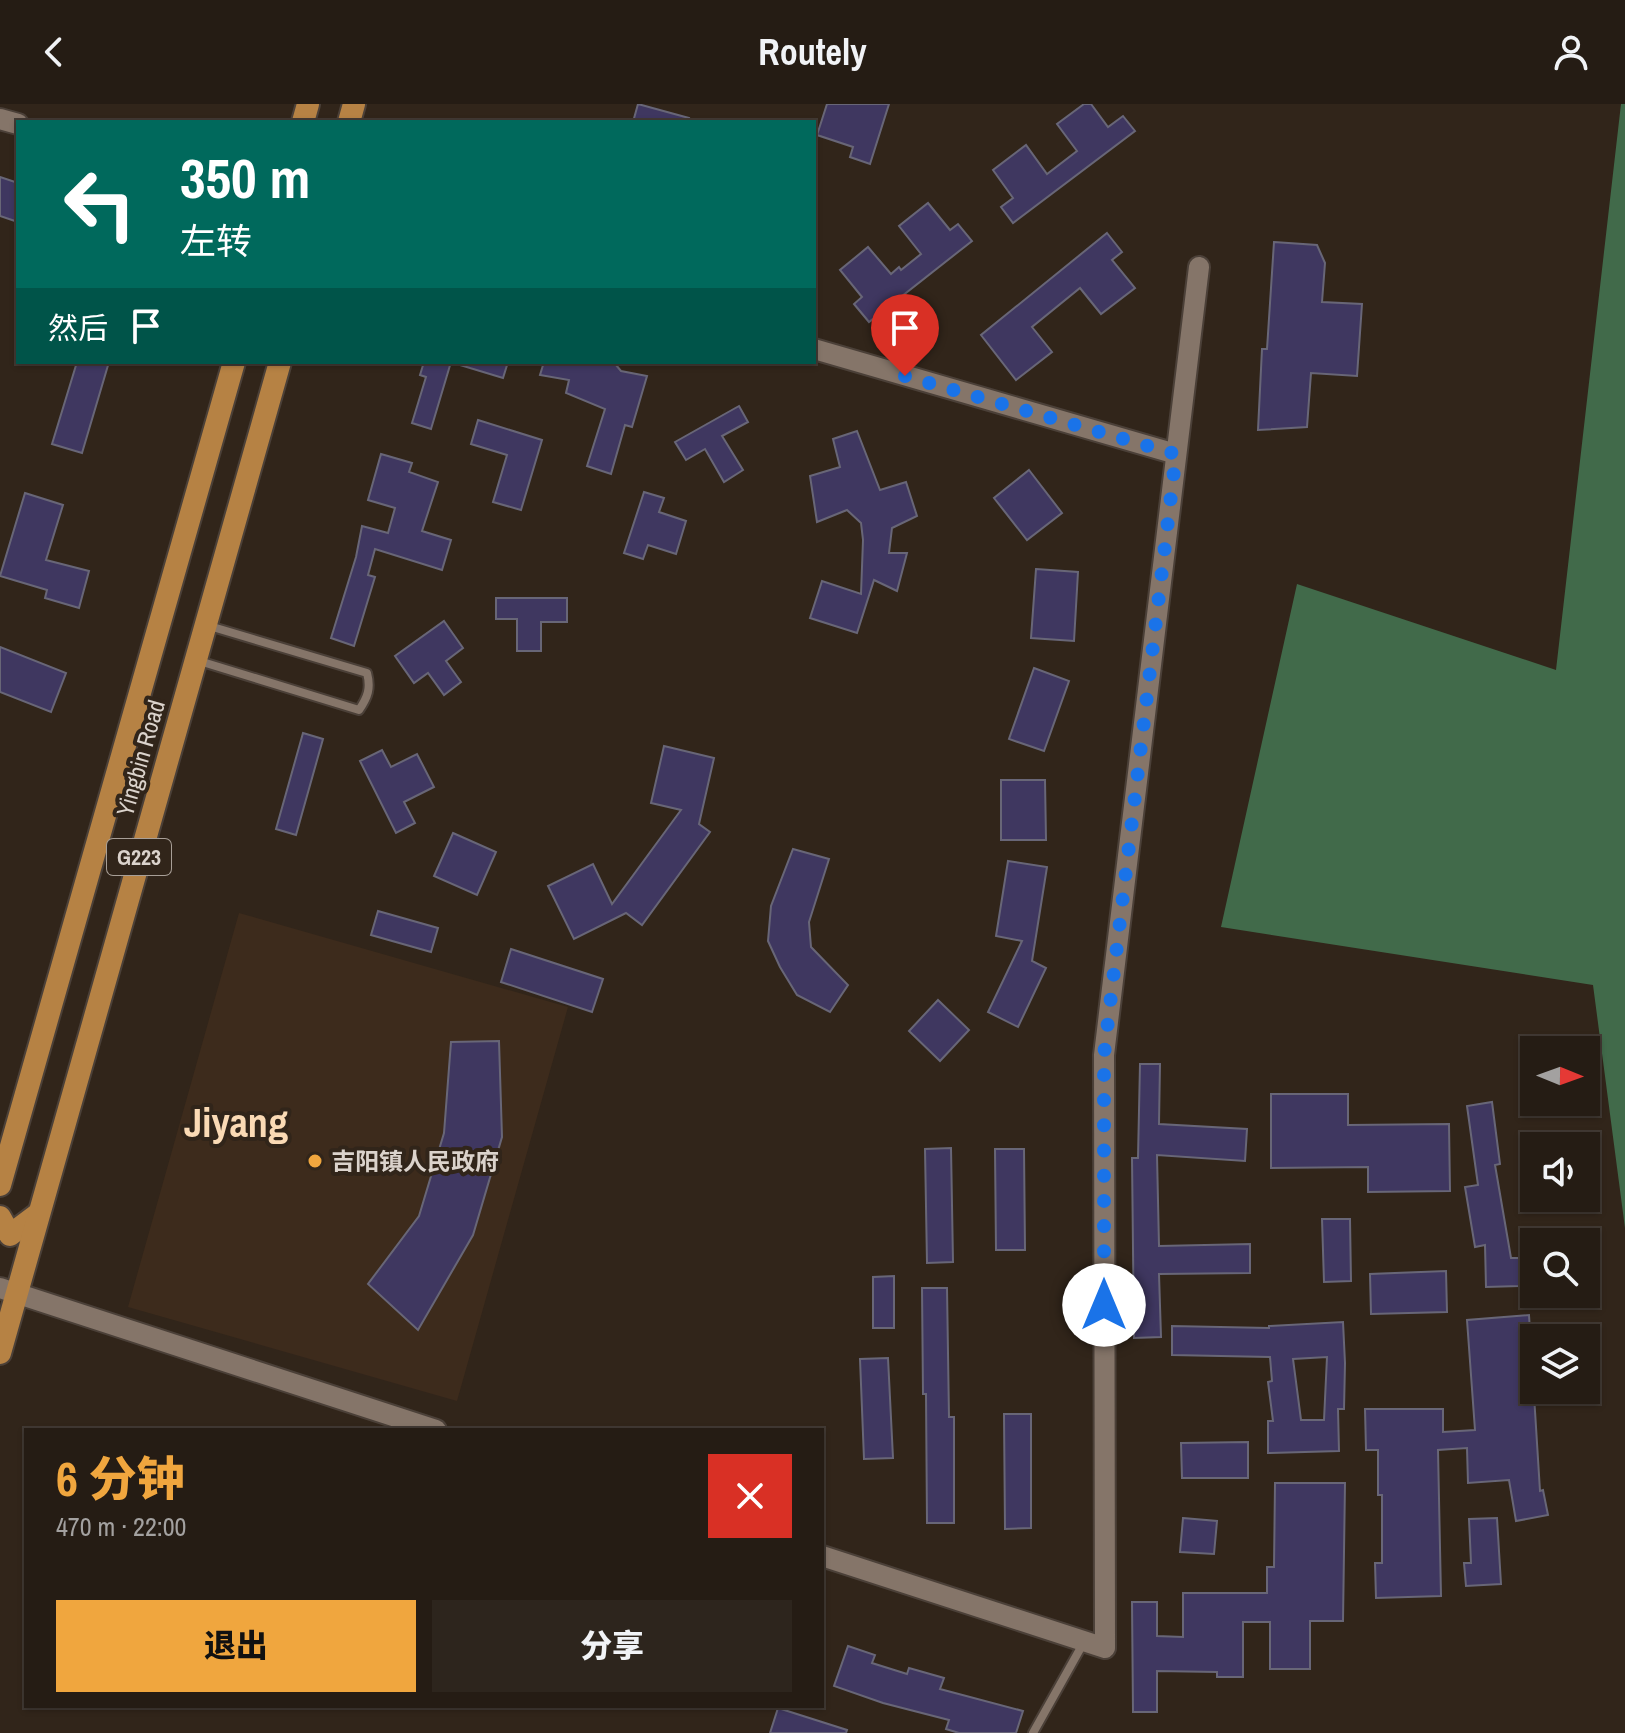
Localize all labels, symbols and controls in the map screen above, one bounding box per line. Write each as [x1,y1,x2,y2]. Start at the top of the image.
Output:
text: Routely [758,28,867,76]
icon: back [32,30,76,74]
icon: person [1549,30,1593,74]
text: 350 m [180,140,310,215]
icon: left [48,152,152,256]
text: 左转 [180,217,252,265]
pin [871,294,939,376]
icon: arrive [124,304,168,348]
icon: arrive [883,306,927,350]
text: 然后 [48,308,108,348]
street label: Yingbin Road [108,696,172,820]
road number: G223 [107,839,171,875]
north arrow [1520,1036,1600,1116]
map controls [1520,1036,1600,1404]
district label: Jiyang [184,1096,288,1149]
button: sound [1520,1132,1600,1212]
place label: 吉阳镇人民政府 [331,1145,499,1177]
marker: 吉阳镇人民政府 [306,1152,324,1170]
button: search [1520,1228,1600,1308]
position arrow [1062,1263,1146,1347]
button: layers [1520,1324,1600,1404]
text: 6 分钟 [56,1446,185,1511]
button: close [708,1454,792,1538]
text: 470 m · 22:00 [56,1509,186,1544]
button: 退出 [56,1600,416,1692]
button: 分享 [432,1600,792,1692]

